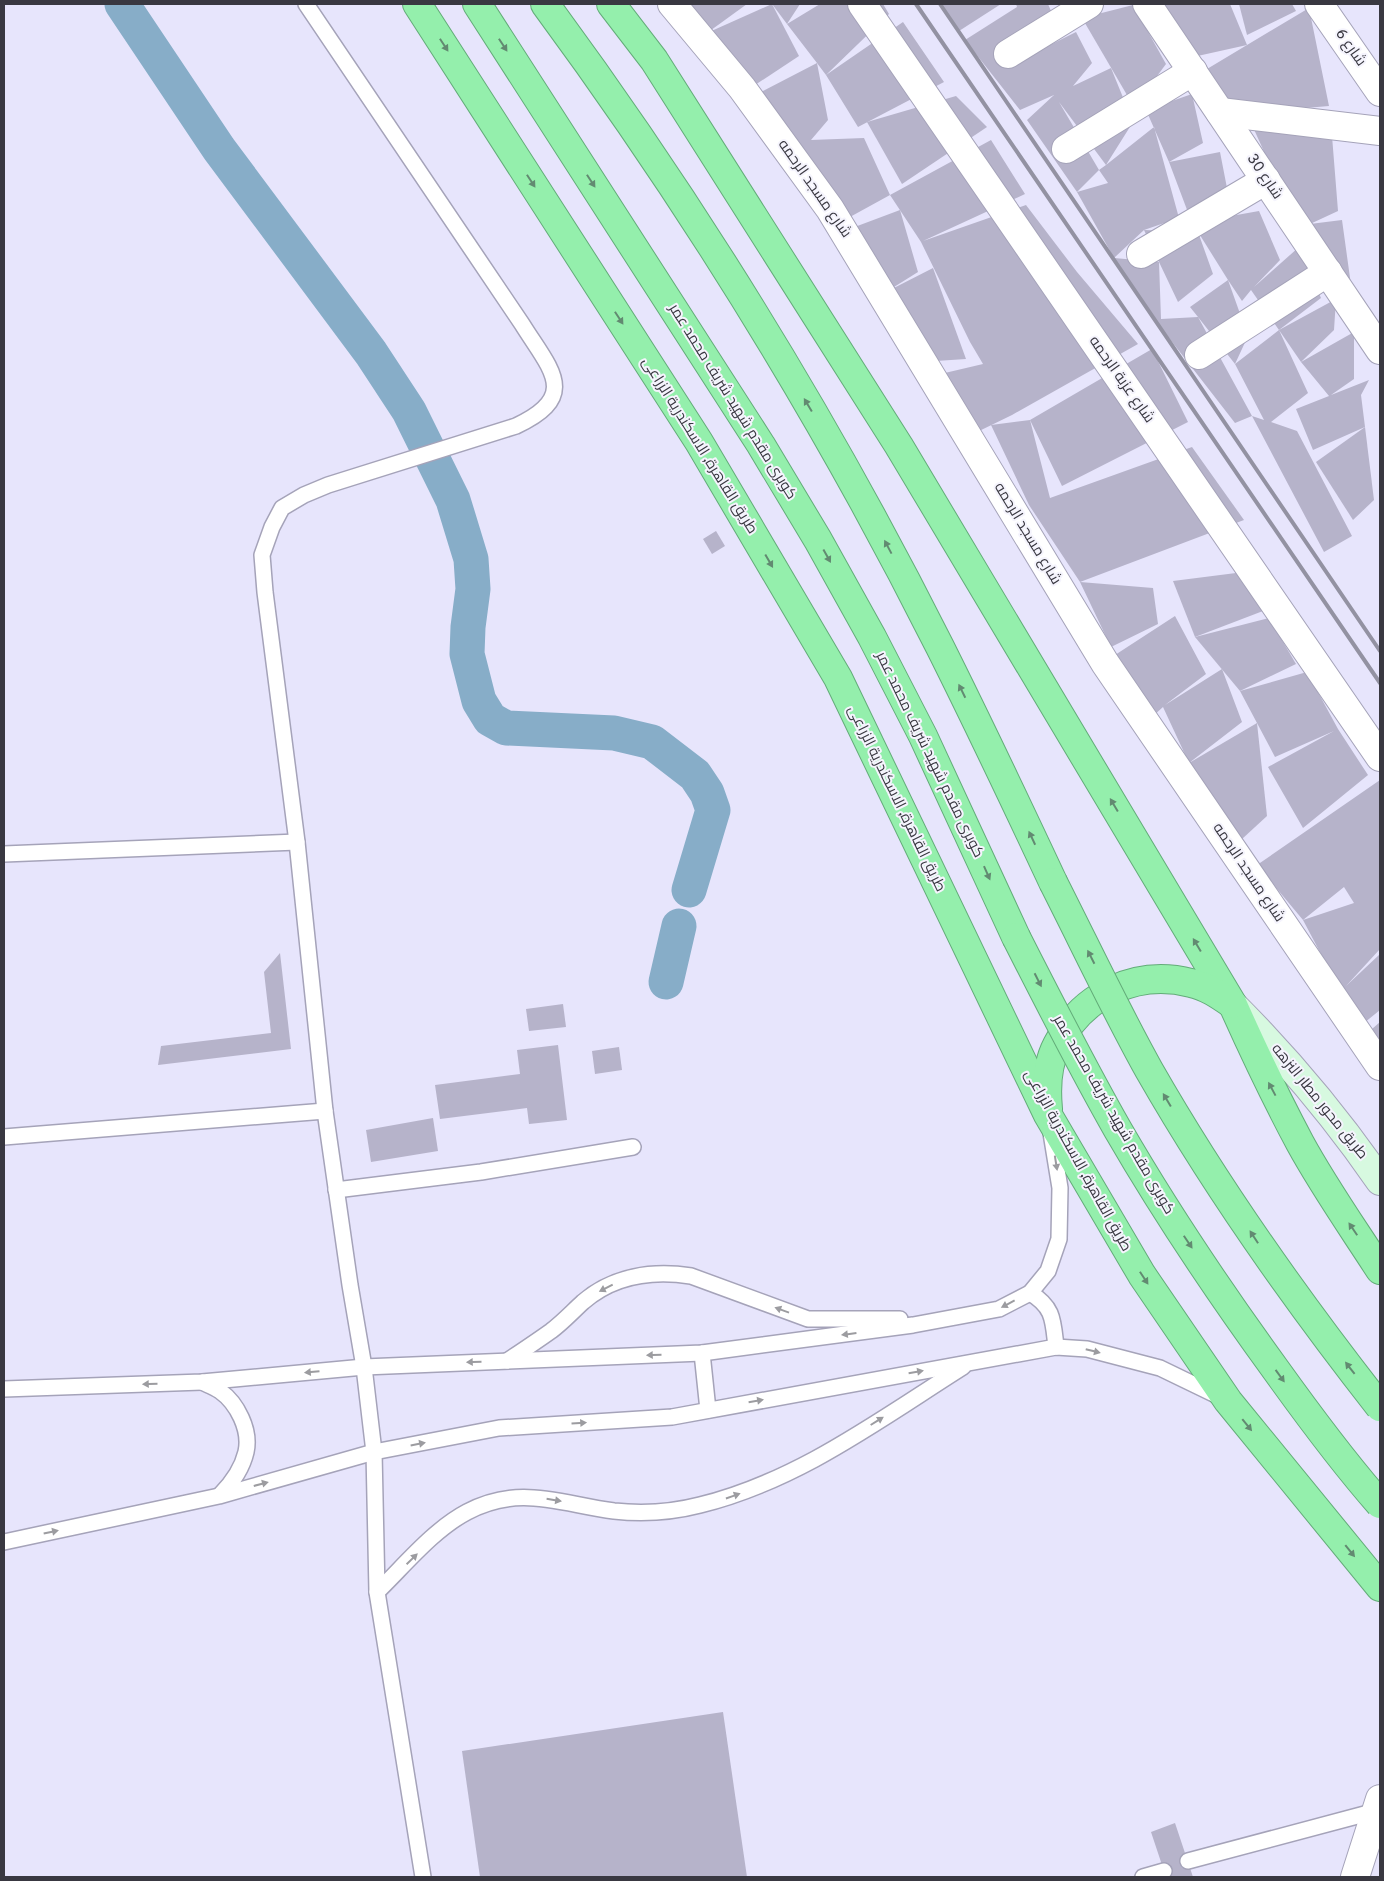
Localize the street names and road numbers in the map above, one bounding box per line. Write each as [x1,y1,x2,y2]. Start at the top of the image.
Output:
street label: شارع 6 [1330,26,1370,70]
street label: شارع مسجد الرحمه [773,136,855,242]
street label: شارع 30 [1242,151,1286,203]
street label: كوبرى مقدم شهيد شريف محمد عمر [663,300,800,503]
street label: شارع عزبة الرحمه [1084,333,1158,427]
street label: طريق القاهرة, الاسكندرية الزراعى [637,354,761,538]
street label: شارع مسجد الرحمه [989,480,1065,588]
street label: كوبرى مقدم شهيد شريف محمد عمر [870,648,987,861]
street label: طريق القاهرة, الاسكندرية الزراعى [843,703,949,895]
street label: شارع مسجد الرحمه [1208,820,1288,926]
street label: كوبرى مقدم شهيد شريف محمد عمر [1048,1011,1178,1218]
street label: طريق محور مطار النزهه [1267,1040,1371,1164]
street label: طريق القاهرة, الاسكندرية الزراعى [1019,1067,1135,1255]

